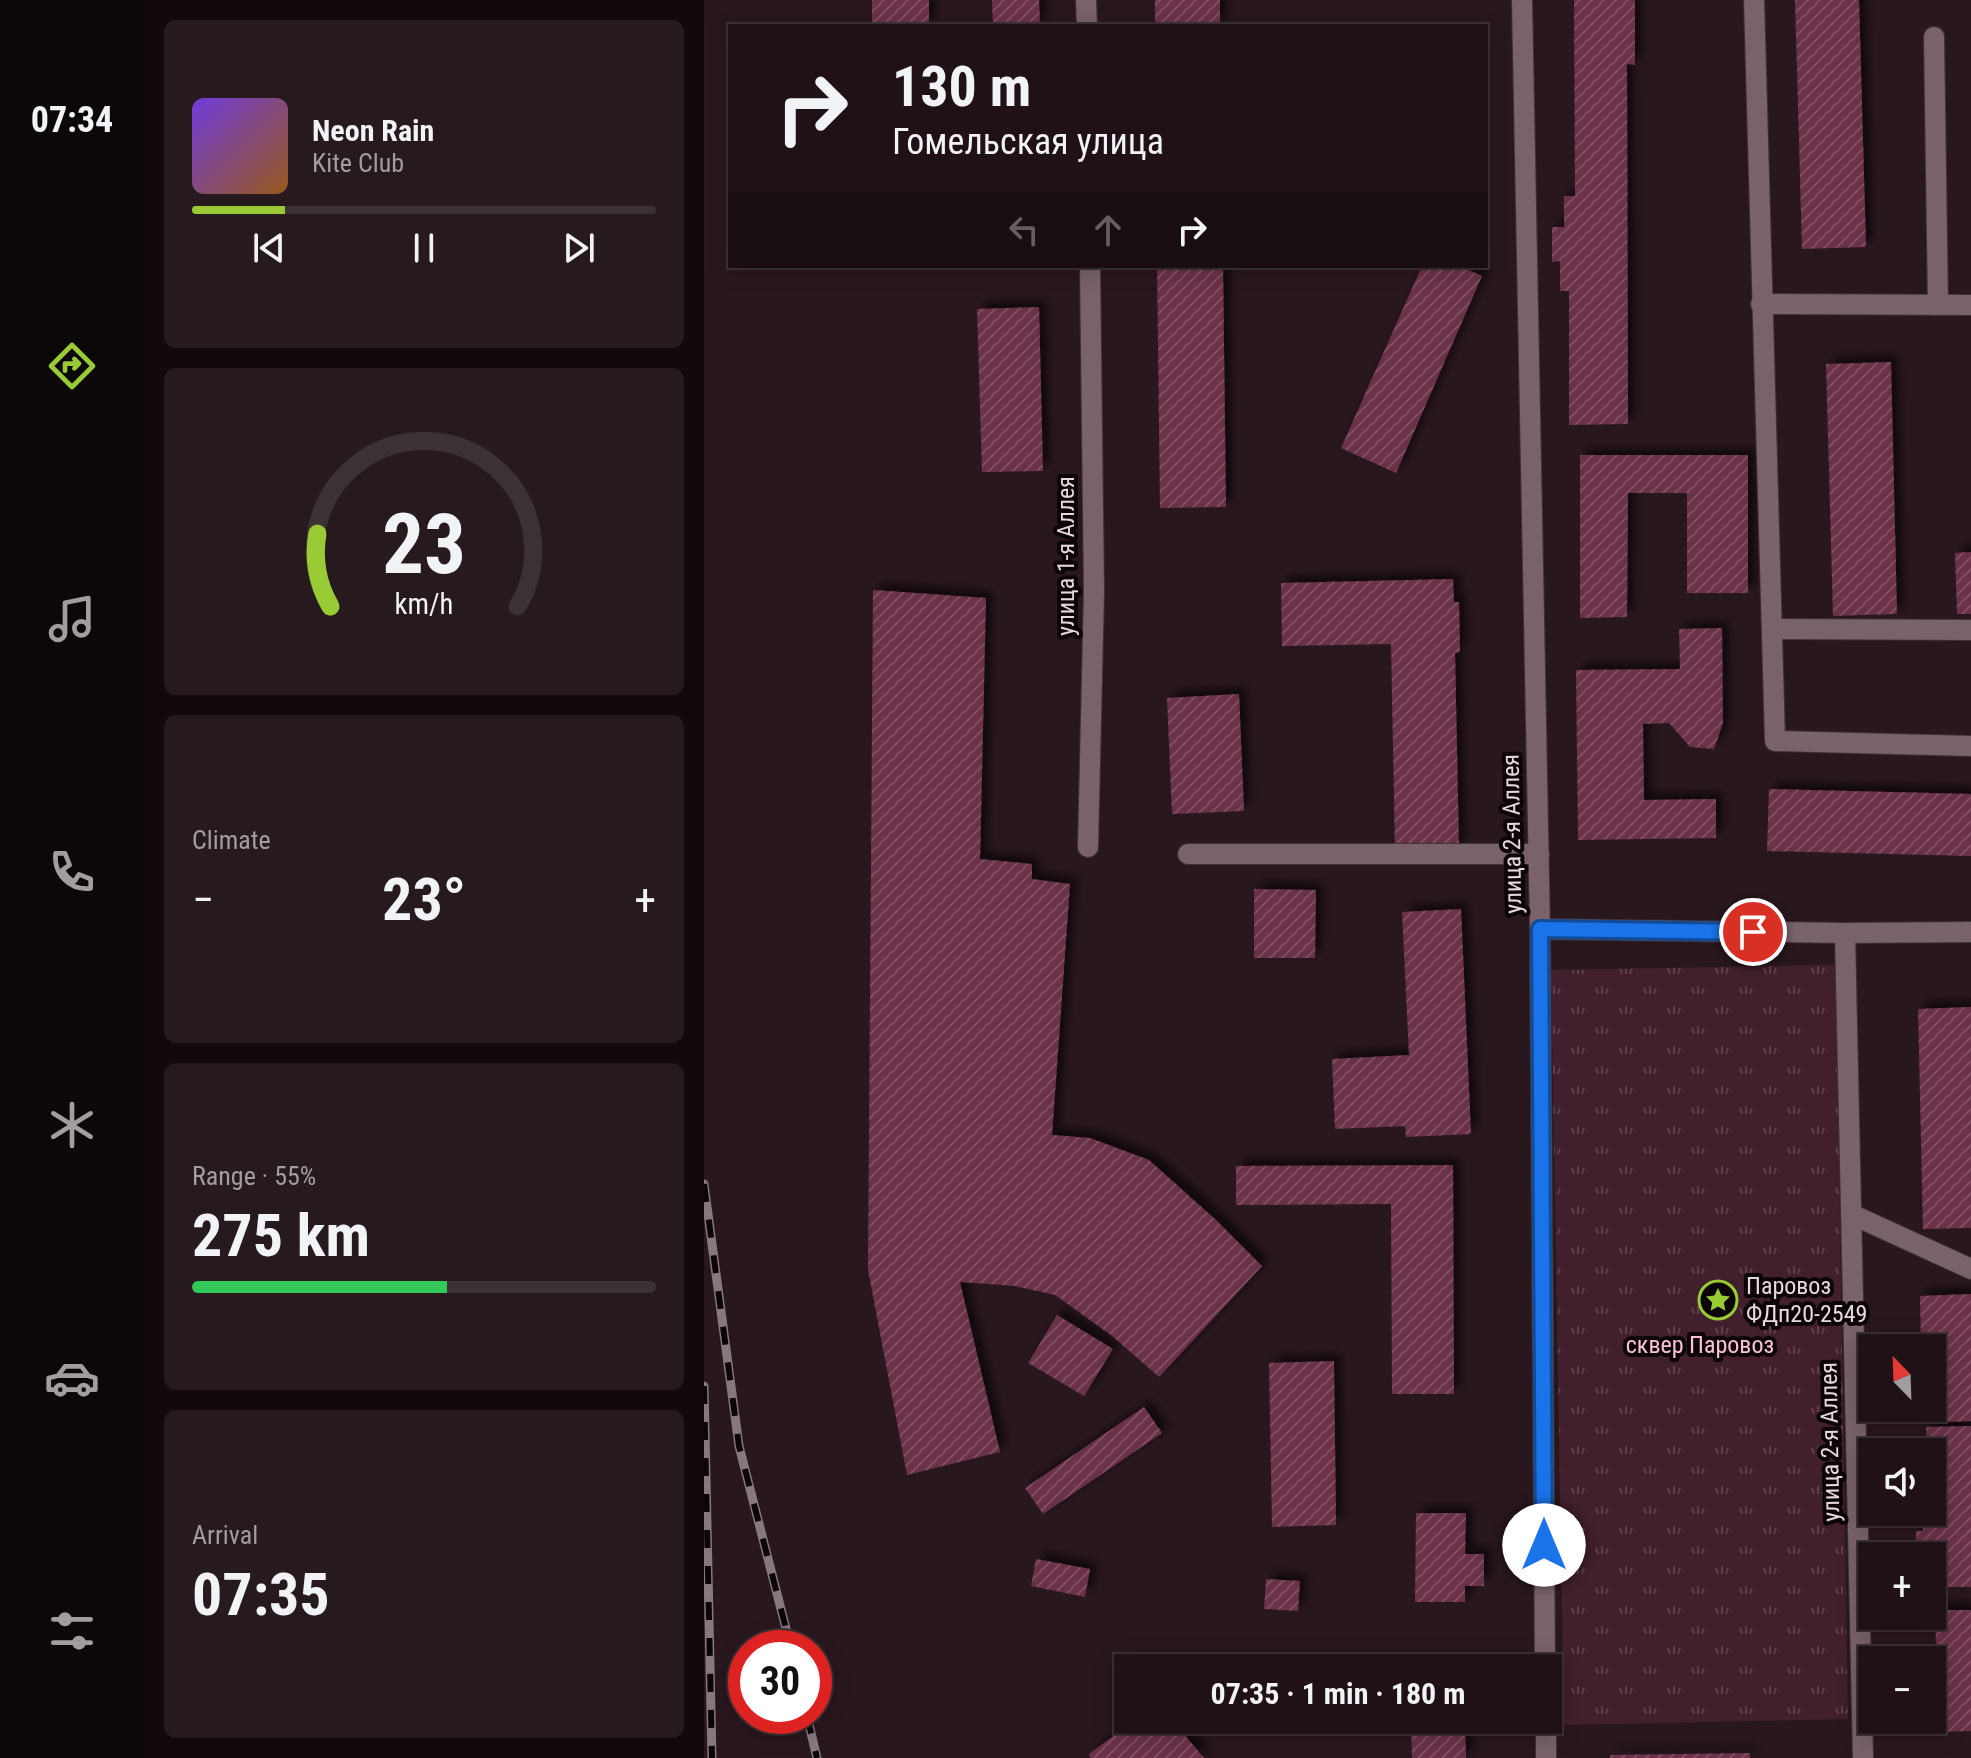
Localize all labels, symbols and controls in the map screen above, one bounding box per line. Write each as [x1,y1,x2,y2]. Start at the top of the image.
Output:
text: 130 m [892,54,1031,120]
icon: right [760,56,864,160]
text: 07:34 [31,99,113,141]
text: Neon Rain [312,113,434,148]
text: Гомельская улица [892,121,1164,163]
text: Kite Club [312,148,404,178]
icon: left [1002,208,1046,252]
icon: ahead [1086,208,1130,252]
icon: right [1170,208,1214,252]
icon: previous [247,226,291,270]
icon: pause [402,226,446,270]
icon: next [557,226,601,270]
icon: directions [44,338,100,394]
street label: улица 1-я Аллея [1052,476,1080,636]
text: 23 [382,496,466,593]
text: km/h [395,588,453,622]
icon: music [44,591,100,647]
street label: улица 2-я Аллея [1497,754,1527,914]
text: Climate [192,825,271,855]
icon: phone [44,844,100,900]
text: 23° [382,864,466,935]
text: − [192,874,214,926]
text: + [634,874,656,926]
pin [1719,898,1787,966]
icon: arrive [1731,910,1775,954]
icon: climate [44,1097,100,1153]
text: Range · 55% [192,1161,316,1191]
text: 275 km [192,1200,370,1271]
place label: Паровоз ФДп20-2549 [1746,1272,1867,1328]
place icon: Паровоз ФДп20-2549 [1697,1279,1739,1321]
park label: сквер Паровоз [1626,1331,1774,1359]
north arrow [1858,1334,1946,1422]
map controls [1858,1334,1946,1734]
icon: car [44,1350,100,1406]
street label: улица 2-я Аллея [1815,1362,1845,1522]
button: sound [1858,1438,1946,1526]
position arrow [1502,1503,1586,1587]
text: Arrival [192,1520,258,1550]
button: + [1858,1542,1946,1630]
text: 07:35 [192,1559,330,1630]
icon: filters [44,1603,100,1659]
speed limit sign: 30 [728,1630,832,1734]
button: − [1858,1646,1946,1734]
text: 07:35 · 1 min · 180 m [1211,1676,1465,1711]

